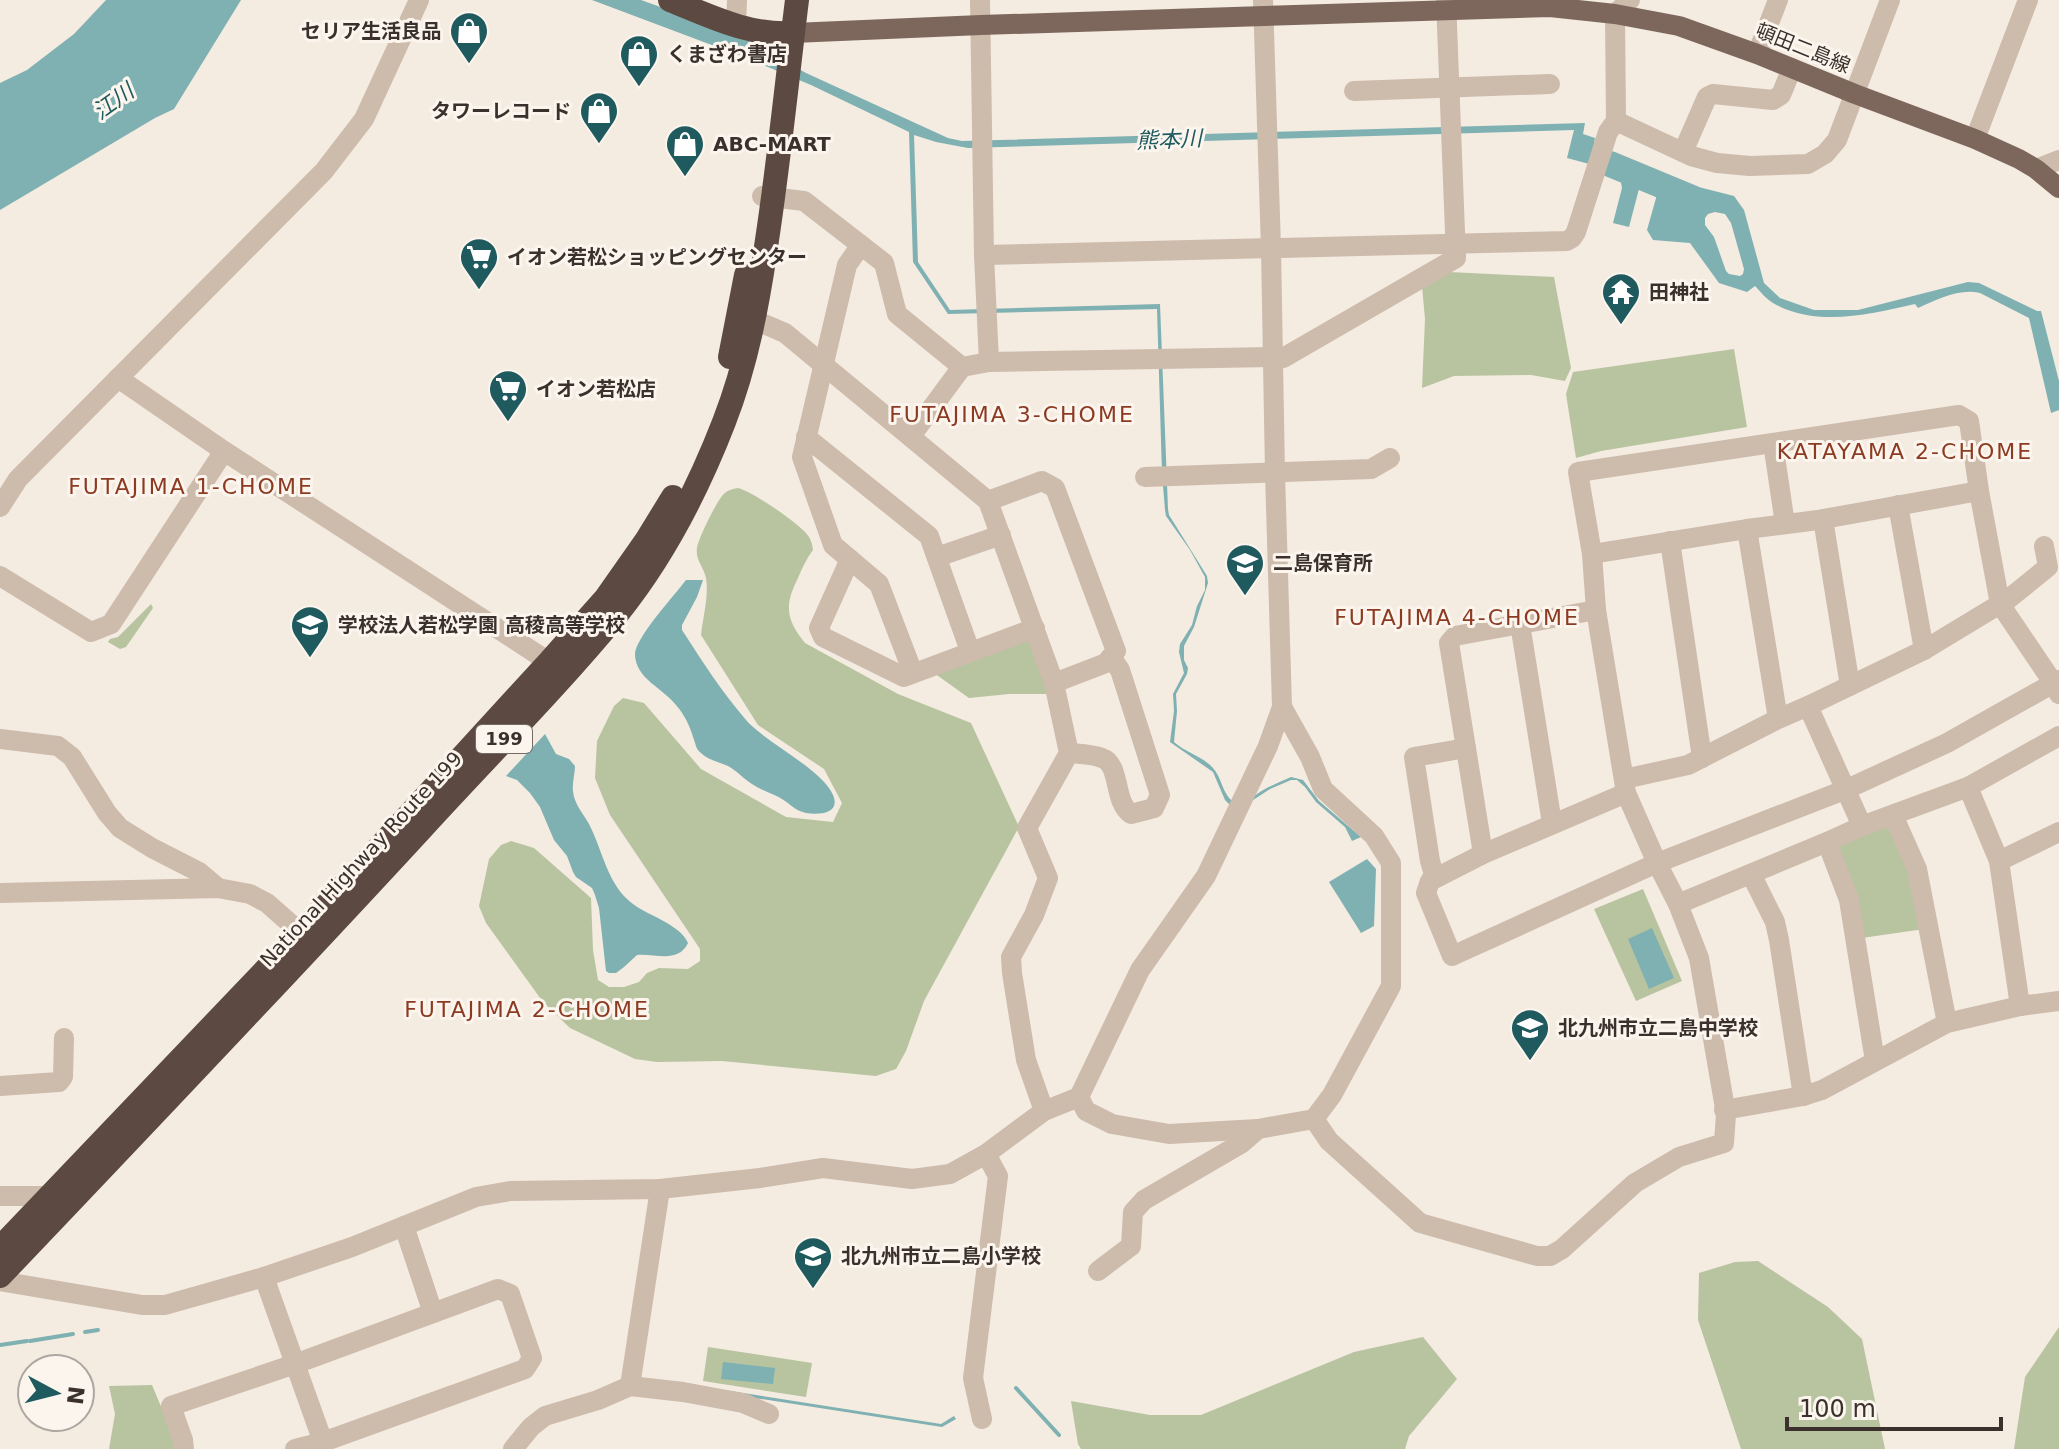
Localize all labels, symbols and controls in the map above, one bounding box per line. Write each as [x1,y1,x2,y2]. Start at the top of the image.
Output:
shop icon: セリア生活良品 [448,10,490,65]
street label: 頓田二島線 [1752,18,1854,78]
place label: セリア生活良品 [301,19,441,43]
shop icon: くまざわ書店 [618,33,660,88]
place label: くまざわ書店 [667,42,787,66]
water label: 江川 [88,77,140,124]
shop icon: タワーレコード [578,90,620,145]
place label: タワーレコード [431,99,571,123]
shop icon: ABC-MART [664,123,706,178]
water label: 熊本川 [1136,126,1204,153]
place label: ABC-MART [713,132,831,156]
supermarket icon: イオン若松ショッピングセンター [458,236,500,291]
place label: イオン若松ショッピングセンター [507,245,807,269]
temple icon: 田神社 [1600,271,1642,326]
place label: 田神社 [1649,280,1709,304]
supermarket icon: イオン若松店 [487,368,529,423]
place label: イオン若松店 [536,377,656,401]
district label: FUTAJIMA 3-CHOME [889,402,1135,427]
district label: KATAYAMA 2-CHOME [1777,439,2033,464]
district label: FUTAJIMA 1-CHOME [68,474,314,499]
school or university icon: 二島保育所 [1224,542,1266,597]
place label: 二島保育所 [1273,551,1373,575]
school or university icon: 学校法人若松学園 高稜高等学校 [289,604,331,659]
district label: FUTAJIMA 4-CHOME [1334,605,1580,630]
place label: 学校法人若松学園 高稜高等学校 [338,613,625,637]
road number: 199 [476,725,532,753]
street label: National Highway Route 199 [255,747,467,971]
district label: FUTAJIMA 2-CHOME [404,997,650,1022]
school or university icon: 北九州市立二島中学校 [1509,1007,1551,1062]
place label: 北九州市立二島中学校 [1558,1016,1758,1040]
school or university icon: 北九州市立二島小学校 [792,1235,834,1290]
place label: 北九州市立二島小学校 [841,1244,1041,1268]
north arrow [16,1353,96,1433]
scale bar [1787,1381,2001,1431]
text: N [62,1385,89,1406]
text: 100 m [1799,1395,1876,1423]

